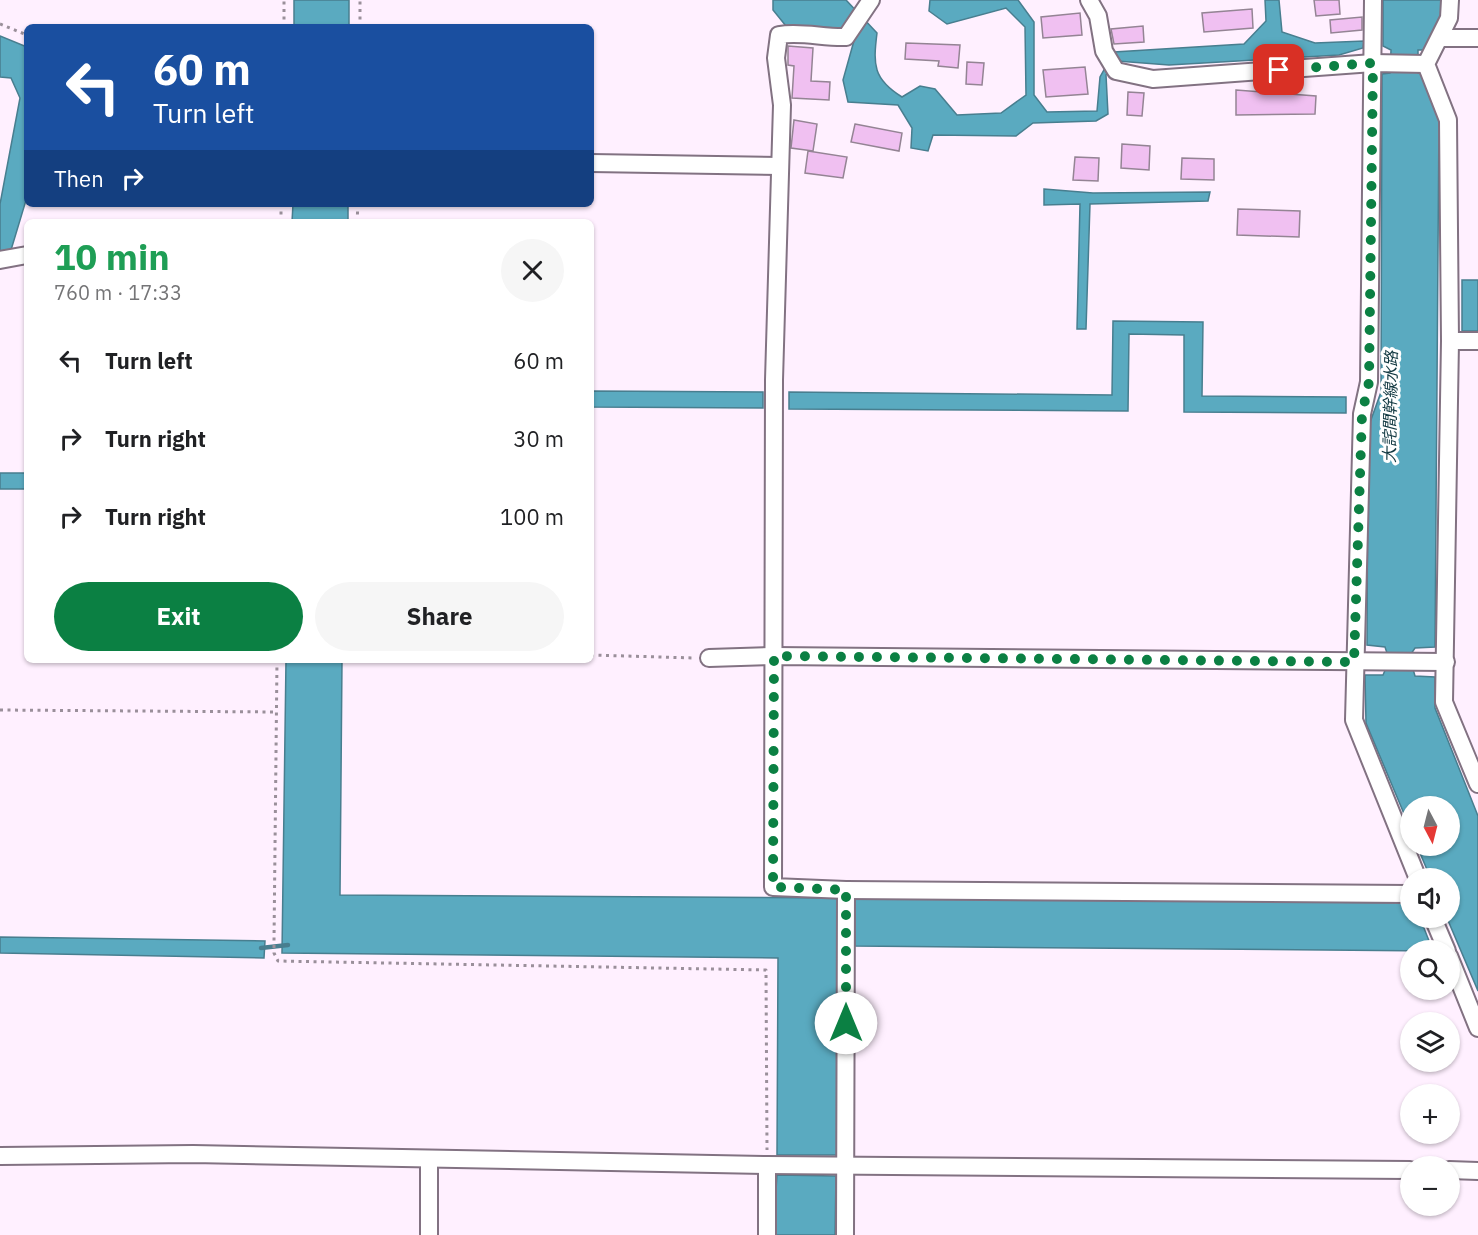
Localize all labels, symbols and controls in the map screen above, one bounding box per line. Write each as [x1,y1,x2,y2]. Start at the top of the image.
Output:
text: 60 m [153,42,251,97]
pin [1253,44,1304,95]
icon: left [54,48,132,126]
icon: arrive [1262,53,1295,86]
text: Turn left [153,95,254,130]
icon: right [116,162,149,195]
text: Then [54,164,104,193]
text: 10 min [54,233,170,280]
button: close [501,239,564,302]
text: 760 m · 17:33 [54,279,182,306]
icon: left [54,344,87,377]
text: Turn left [105,346,193,375]
text: 60 m [513,346,564,375]
water label: 大詫間幹線水路 [1379,349,1401,463]
icon: right [54,422,87,455]
text: Turn right [105,424,206,453]
text: 30 m [513,424,564,453]
icon: right [54,500,87,533]
text: Turn right [105,502,206,531]
text: 100 m [500,502,564,531]
button: Exit [54,582,303,651]
button: Share [315,582,564,651]
north arrow [1400,796,1460,856]
map controls [1400,796,1460,1216]
button: sound [1400,868,1460,928]
button: search [1400,940,1460,1000]
position arrow [814,991,878,1055]
button: layers [1400,1012,1460,1072]
button: + [1400,1084,1460,1144]
button: − [1400,1156,1460,1216]

